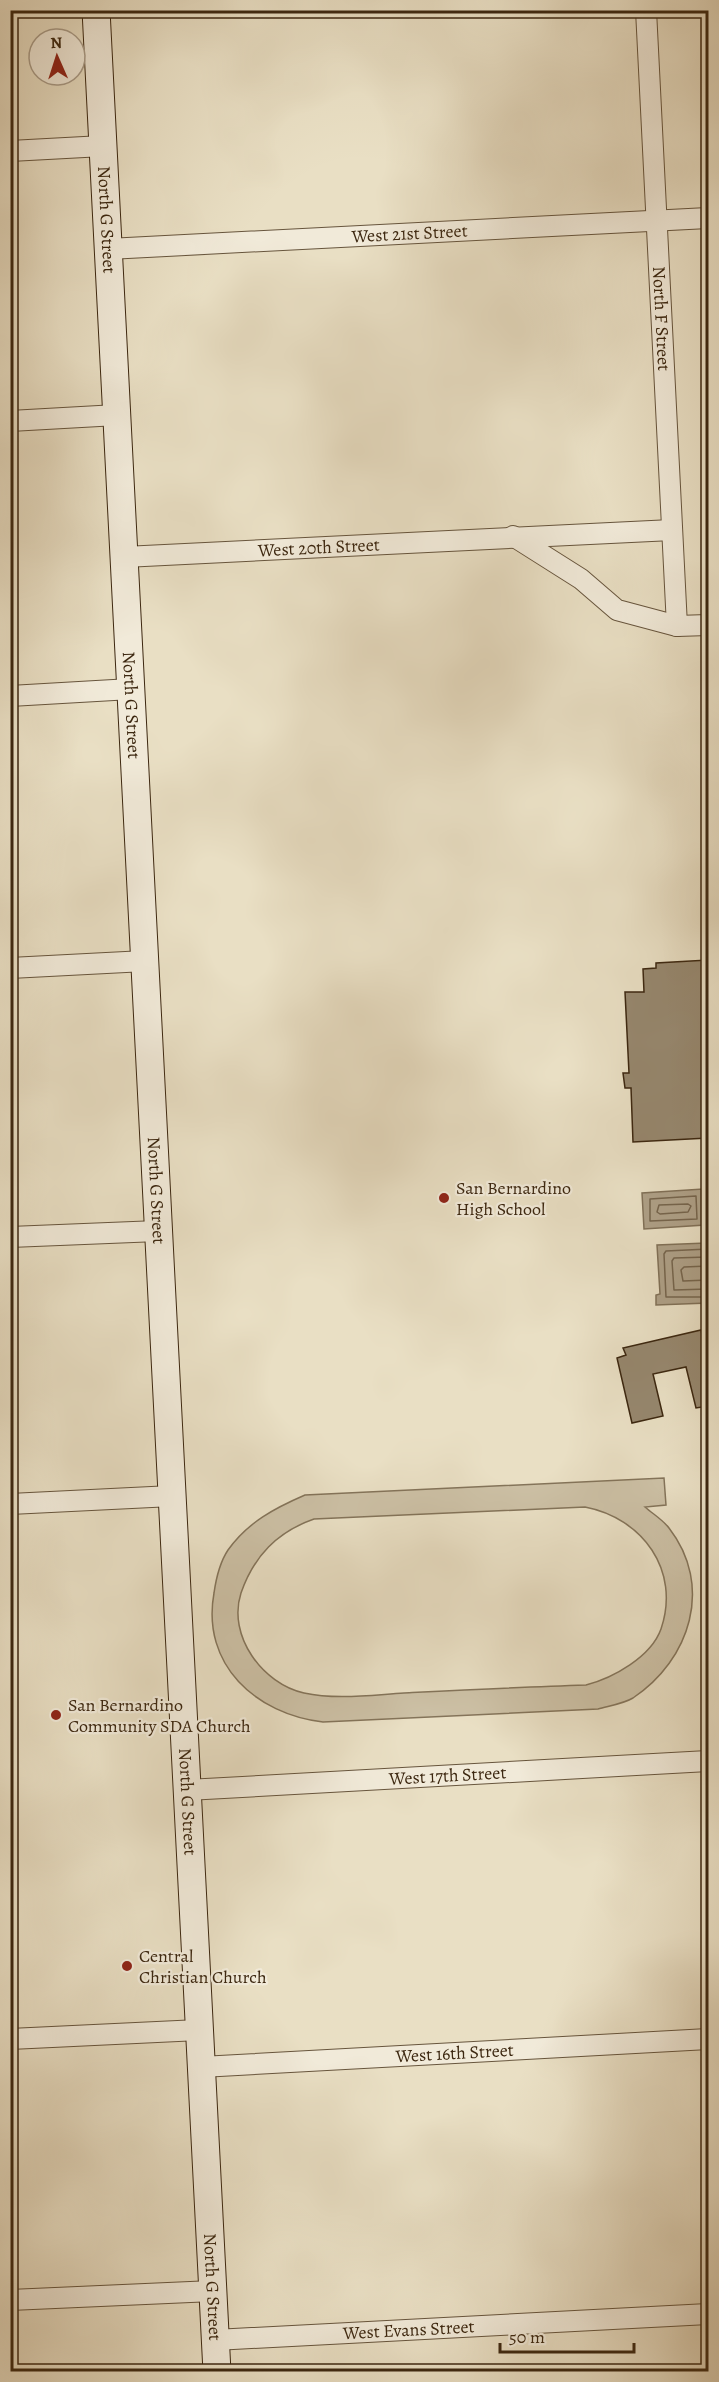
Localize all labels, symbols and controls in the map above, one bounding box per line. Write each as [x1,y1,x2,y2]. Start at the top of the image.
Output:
north arrow [27,27,87,87]
text: N [50,32,63,54]
street label: North G Street [92,165,121,274]
street label: West 21st Street [350,218,468,248]
street label: North F Street [647,266,676,372]
street label: West 20th Street [256,532,380,562]
street label: North G Street [117,651,146,759]
street label: North G Street [142,1136,171,1245]
place label: San Bernardino High School [456,1176,571,1221]
marker: San Bernardino High School [437,1191,451,1205]
place label: San Bernardino Community SDA Church [68,1693,251,1738]
marker: San Bernardino Community SDA Church [49,1708,63,1722]
street label: North G Street [173,1747,203,1856]
street label: West 17th Street [387,1760,507,1791]
place label: Central Christian Church [139,1944,267,1989]
marker: Central Christian Church [120,1959,134,1973]
street label: West 16th Street [394,2038,514,2068]
street label: North G Street [198,2233,227,2341]
street label: West Evans Street [341,2314,475,2345]
scale bar [500,2316,634,2354]
text: 50 m [509,2325,545,2349]

